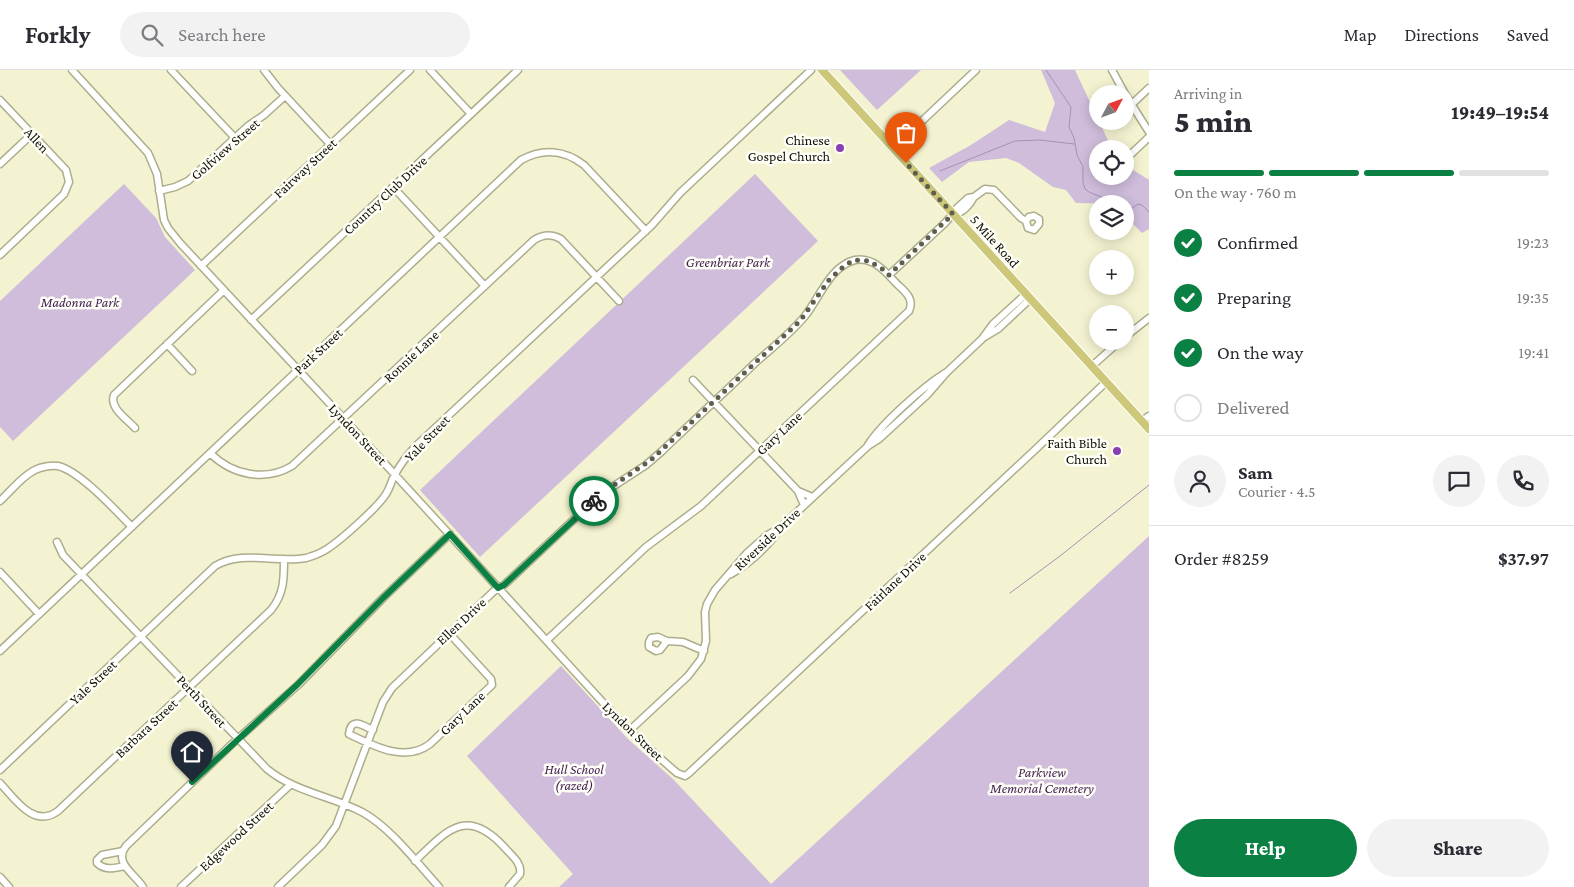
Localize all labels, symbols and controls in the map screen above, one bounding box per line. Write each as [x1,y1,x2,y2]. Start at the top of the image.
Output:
search box [120,12,470,57]
text: Forkly [25,21,90,48]
icon: search [138,21,166,49]
text: Search here [178,24,266,45]
text: Map [1344,25,1376,45]
text: Directions [1404,25,1479,45]
text: Saved [1507,25,1549,45]
north arrow [1089,85,1134,130]
map controls [1089,85,1134,350]
text: Arriving in [1174,85,1242,102]
text: 19:49–19:54 [1451,102,1549,123]
text: 5 min [1174,103,1252,139]
pin [885,112,927,163]
street label: Golfview Street [188,115,263,183]
icon: bag [892,119,920,147]
street label: Allen [21,124,53,156]
place label: Chinese Gospel Church [748,132,830,164]
street label: Fairway Street [270,135,340,201]
button: locate [1089,140,1134,185]
marker: Chinese Gospel Church [834,142,846,154]
street label: Country Club Drive [340,152,430,238]
text: On the way · 760 m [1174,184,1297,201]
button: layers [1089,195,1134,240]
street label: 5 Mile Road [967,211,1023,271]
icon: check [1174,229,1202,257]
text: Confirmed [1217,232,1298,253]
text: 19:23 [1517,234,1549,251]
button: + [1089,250,1134,295]
park label: Greenbriar Park [686,254,771,270]
icon: check [1174,284,1202,312]
text: Preparing [1217,287,1291,308]
text: 19:35 [1517,289,1549,306]
park label: Madonna Park [40,294,120,310]
button: − [1089,305,1134,350]
street label: Park Street [290,324,346,377]
street label: Ronnie Lane [380,327,442,385]
icon: check [1174,339,1202,367]
text: On the way [1217,342,1303,363]
text: 19:41 [1518,344,1549,361]
text: Delivered [1217,397,1290,418]
street label: Lyndon Street [326,400,391,468]
street label: Gary Lane [753,408,805,458]
street label: Yale Street [401,411,453,465]
place label: Faith Bible Church [1047,435,1107,467]
marker: Faith Bible Church [1111,445,1123,457]
button: person [1174,455,1226,507]
button: chat [1433,455,1485,507]
button: phone [1497,455,1549,507]
text: Sam [1238,462,1273,483]
courier [569,476,619,526]
text: Courier · 4.5 [1238,483,1316,500]
icon: bike [580,487,608,515]
street label: Riverside Drive [731,504,803,574]
street label: Fairlane Drive [861,548,929,614]
text: Order #8259 [1174,548,1269,569]
text: $37.97 [1498,548,1549,569]
street label: Ellen Drive [433,594,489,648]
street label: Yale Street [66,656,120,708]
street label: Perth Street [174,672,230,731]
street label: Gary Lane [436,688,488,738]
street label: Barbara Street [112,695,181,761]
street label: Lyndon Street [599,698,667,764]
pin [171,731,213,782]
icon: home [178,738,206,766]
park label: Hull School (razed) [544,761,604,794]
park label: Parkview Memorial Cemetery [989,764,1094,796]
street label: Edgewood Street [196,798,276,874]
button: Help [1174,819,1357,877]
button: Share [1367,819,1549,877]

